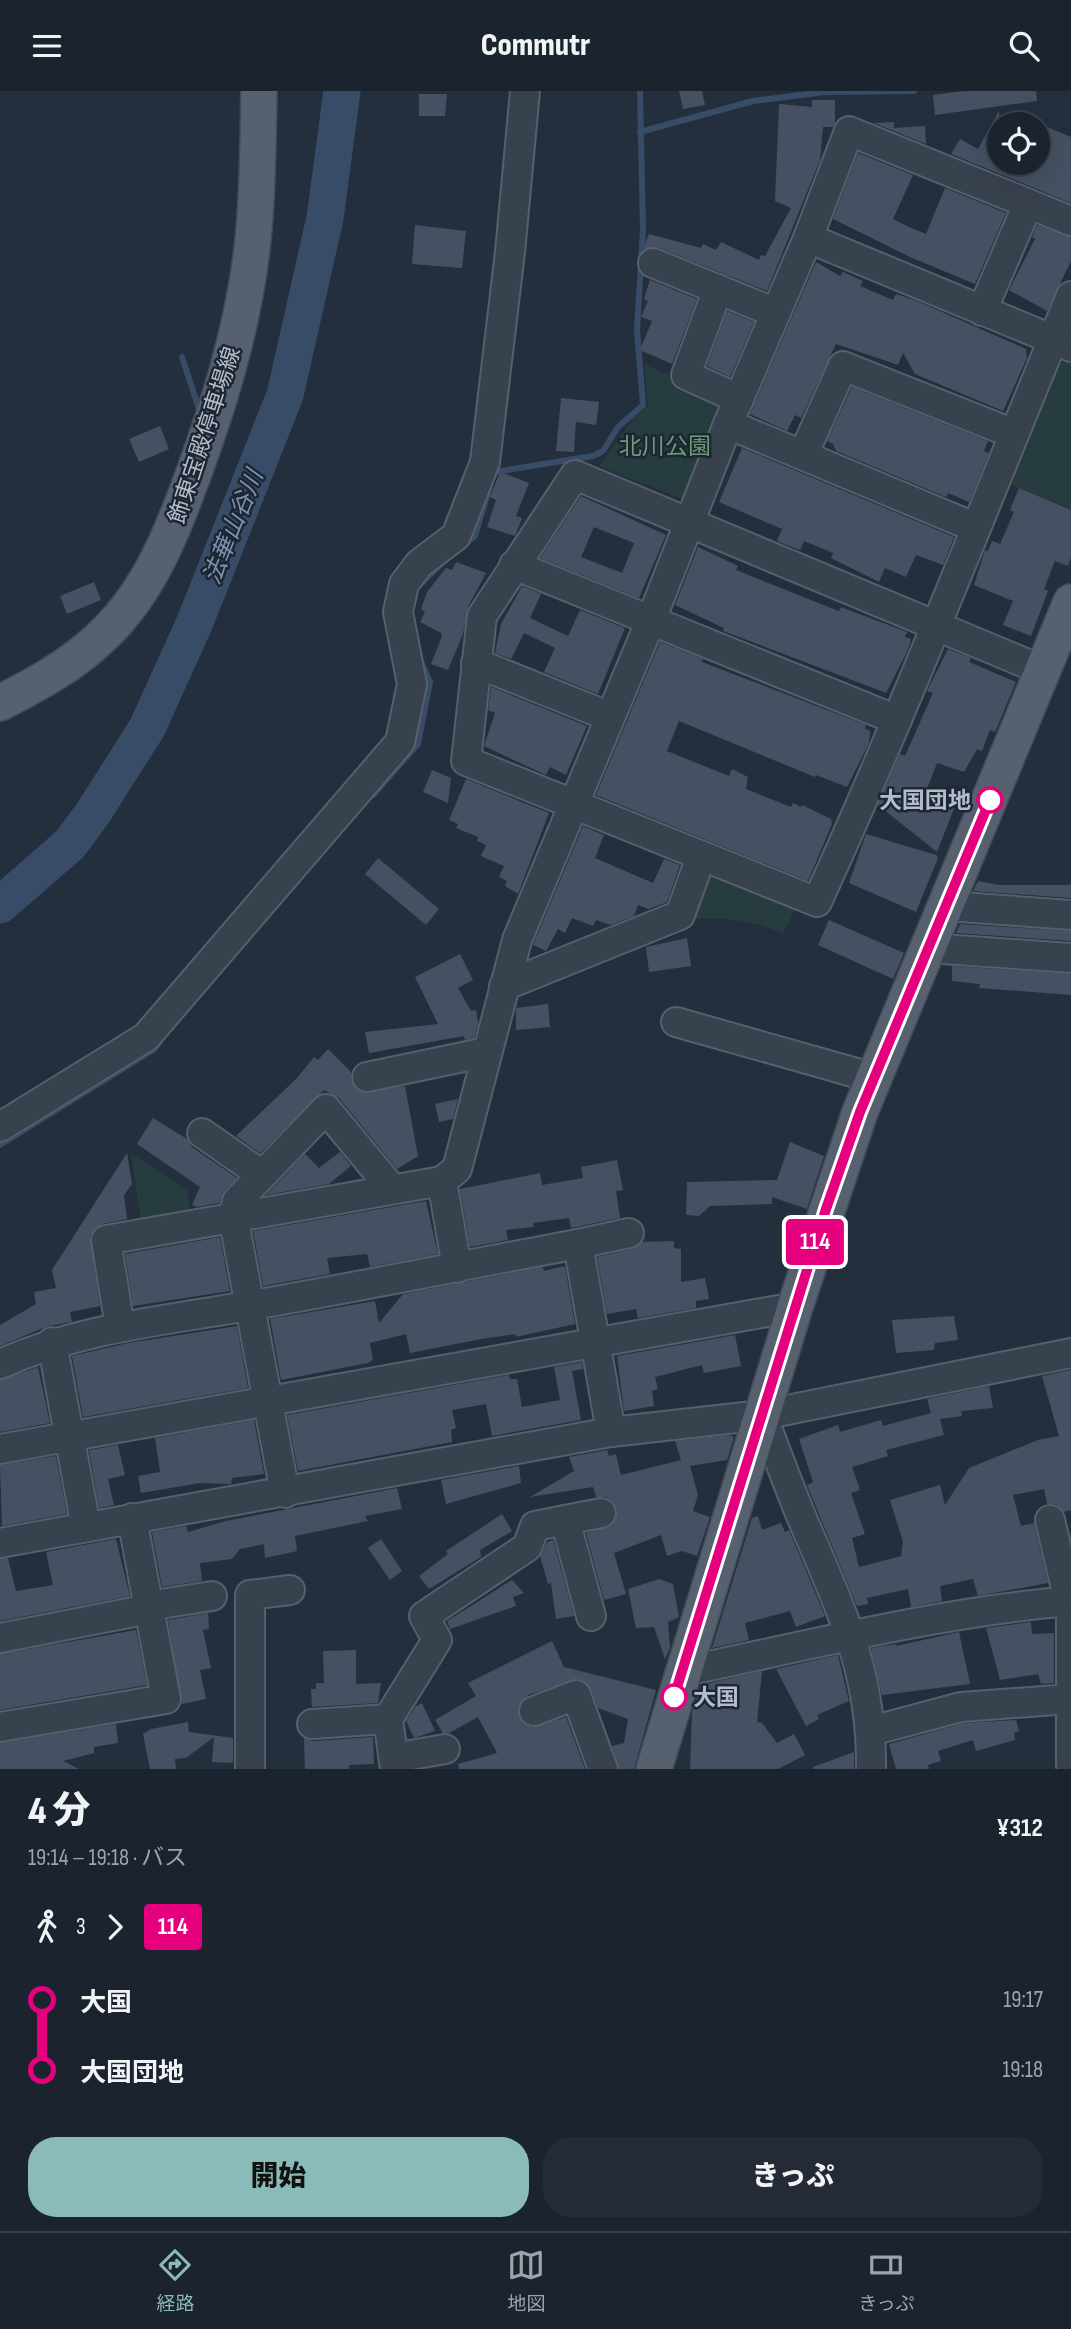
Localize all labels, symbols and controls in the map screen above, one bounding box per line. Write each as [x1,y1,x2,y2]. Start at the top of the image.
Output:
text: Commutr [481,26,590,65]
icon: menu [28,27,66,65]
icon: search [1005,27,1043,65]
map controls [987,112,1050,175]
button: locate [987,112,1050,175]
street label: 飾東宝殿停車場線 [163,343,247,527]
park label: 北川公園 [619,433,711,461]
water label: 法華山谷川 [198,463,271,588]
place label: 大国団地 [879,787,971,815]
marker: 大国団地 [977,787,1003,813]
line badge: 114 [775,1219,855,1265]
text: 114 [800,1227,830,1256]
marker: 大国 [661,1684,687,1710]
place label: 大国 [693,1684,739,1712]
text: 4 分 [28,1789,90,1834]
text: ¥312 [996,1813,1043,1844]
text: 19:14 – 19:18 · バス [28,1844,187,1872]
icon: walk [28,1908,66,1946]
icon: forward [96,1908,134,1946]
text: 114 [158,1912,188,1941]
text: 3 [76,1913,86,1941]
text: 19:17 [1003,1986,1043,2014]
text: 大国 [80,1988,132,2019]
text: 19:18 [1002,2056,1043,2084]
text: 大国団地 [80,2058,184,2089]
button: 開始 [28,2137,529,2217]
button: きっぷ [543,2137,1043,2217]
tab: 経路 [156,2246,194,2316]
tab: 地図 [507,2246,545,2316]
tab: きっぷ [858,2246,915,2316]

